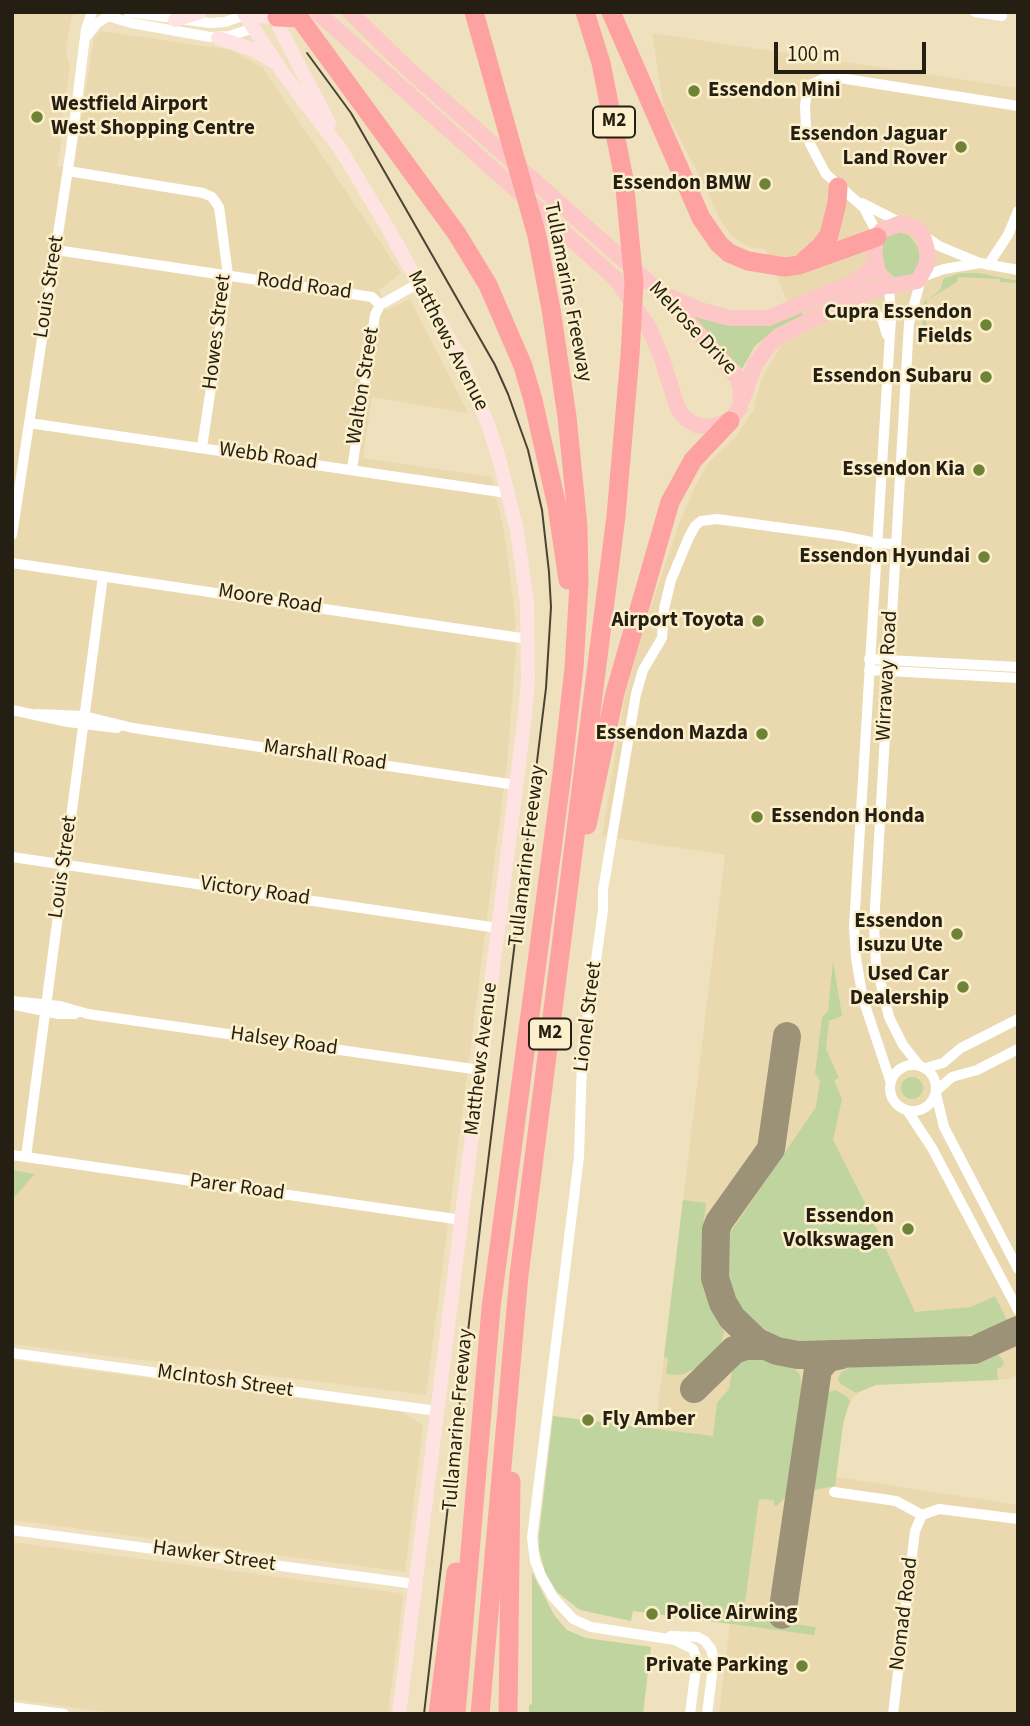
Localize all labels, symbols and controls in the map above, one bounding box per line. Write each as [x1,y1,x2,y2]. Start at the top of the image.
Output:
scale bar [778,28,930,72]
text: 100 m [787,39,840,69]
place label: Essendon Mini [708,78,841,104]
marker: Essendon Mini [686,83,702,99]
place label: Westfield Airport West Shopping Centre [51,92,255,142]
road number: M2 [593,106,635,138]
marker: Westfield Airport West Shopping Centre [29,109,45,125]
place label: Essendon Jaguar Land Rover [790,122,947,172]
marker: Essendon Jaguar Land Rover [953,139,969,155]
place label: Essendon BMW [612,171,751,197]
marker: Essendon BMW [757,176,773,192]
street label: Tullamarine Freeway [537,200,597,384]
street label: Louis Street [29,234,71,340]
street label: Matthews Avenue [401,267,493,415]
street label: Rodd Road [255,268,353,306]
street label: Howes Street [198,273,238,391]
street label: Melrose Drive [642,277,742,381]
place label: Cupra Essendon Fields [824,300,972,350]
marker: Cupra Essendon Fields [978,317,994,333]
street label: Walton Street [342,325,386,447]
place label: Essendon Subaru [812,364,972,390]
marker: Essendon Subaru [978,369,994,385]
street label: Webb Road [217,438,319,476]
place label: Essendon Kia [842,457,965,483]
marker: Essendon Kia [971,462,987,478]
place label: Essendon Hyundai [799,544,970,570]
marker: Essendon Hyundai [976,549,992,565]
street label: Moore Road [216,579,324,621]
place label: Airport Toyota [611,608,744,634]
street label: Wirraway Road [872,610,904,742]
marker: Airport Toyota [750,613,766,629]
place label: Essendon Mazda [595,721,748,747]
marker: Essendon Mazda [754,726,770,742]
street label: Marshall Road [262,735,388,777]
street label: Tullamarine Freeway [504,764,552,948]
place label: Essendon Honda [771,804,925,830]
marker: Essendon Honda [749,809,765,825]
street label: Louis Street [44,814,84,920]
street label: Victory Road [199,872,311,912]
place label: Essendon Isuzu Ute [854,909,943,959]
marker: Essendon Isuzu Ute [949,926,965,942]
street label: Lionel Street [570,960,608,1074]
place label: Used Car Dealership [850,962,949,1012]
marker: Used Car Dealership [955,979,971,995]
street label: Matthews Avenue [460,981,504,1137]
road number: M2 [529,1018,571,1050]
street label: Halsey Road [229,1022,339,1062]
street label: Parer Road [188,1169,286,1207]
place label: Essendon Volkswagen [783,1204,894,1254]
marker: Essendon Volkswagen [900,1221,916,1237]
street label: Tullamarine Freeway [438,1328,480,1512]
street label: McIntosh Street [155,1360,295,1404]
place label: Fly Amber [602,1407,695,1433]
marker: Fly Amber [580,1412,596,1428]
street label: Hawker Street [151,1536,277,1578]
street label: Nomad Road [886,1556,924,1672]
place label: Police Airwing [666,1601,797,1627]
marker: Police Airwing [644,1606,660,1622]
place label: Private Parking [646,1653,788,1679]
marker: Private Parking [794,1658,810,1674]

